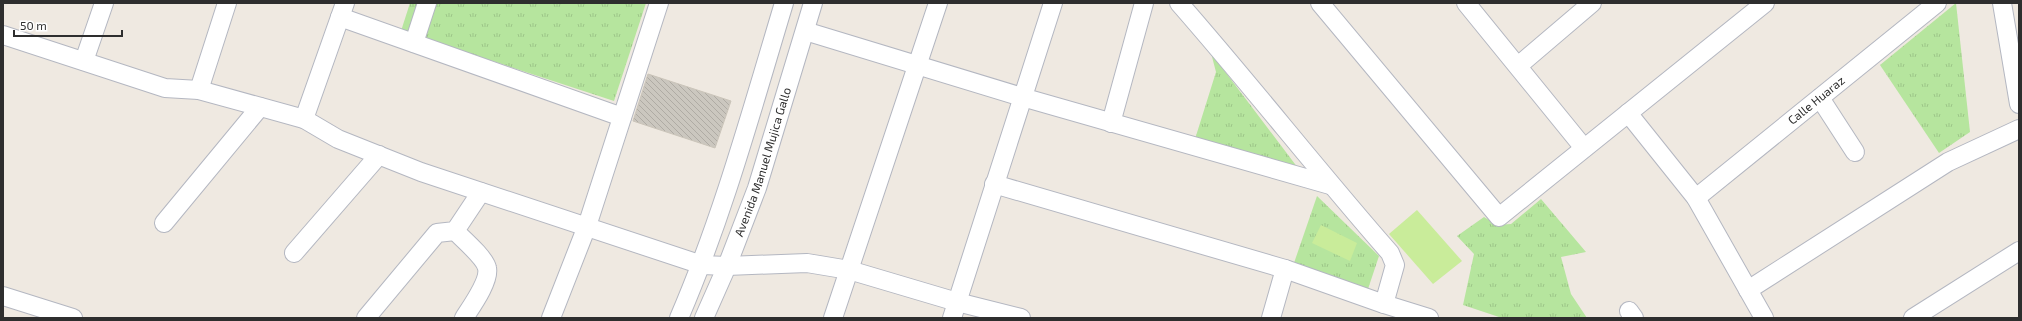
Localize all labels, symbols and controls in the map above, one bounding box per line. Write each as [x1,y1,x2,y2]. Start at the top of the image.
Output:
scale bar [14,12,122,38]
text: 50 m [20,18,47,32]
street label: Calle Huaraz [1785,73,1847,127]
street label: Avenida Manuel Mujica Gallo [731,85,793,238]

